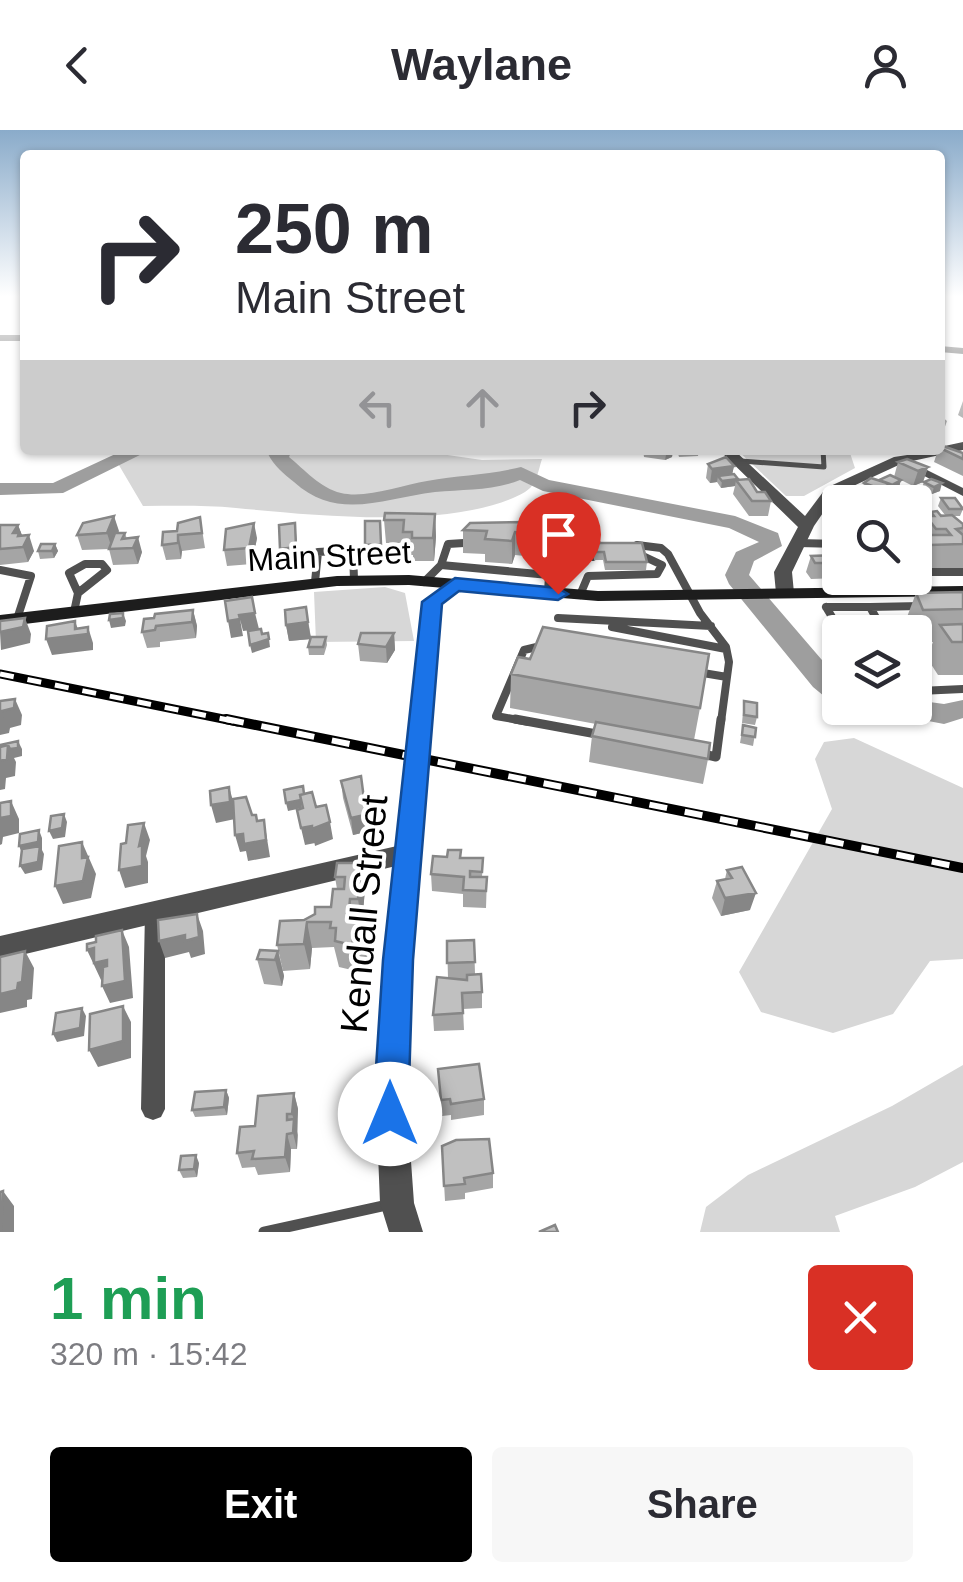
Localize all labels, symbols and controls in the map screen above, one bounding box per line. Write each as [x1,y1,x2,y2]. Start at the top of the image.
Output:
icon: back [50,38,105,93]
icon: person [858,38,913,93]
text: Waylane [391,39,572,90]
icon: right [70,190,200,320]
text: 250 m [235,190,433,268]
text: Main Street [235,272,465,323]
icon: left [350,380,405,435]
icon: ahead [455,380,510,435]
icon: right [560,380,615,435]
map controls [822,485,932,725]
button: search [822,485,932,595]
pin [516,492,601,595]
icon: arrive [531,507,586,562]
street label: Main Street [246,534,412,578]
button: layers [822,615,932,725]
street label: Kendall Street [333,793,395,1035]
position arrow [338,1062,442,1166]
text: 1 min [50,1265,207,1332]
button: close [808,1265,913,1370]
text: 320 m · 15:42 [50,1336,247,1372]
button: Exit [50,1447,472,1562]
button: Share [492,1447,913,1562]

